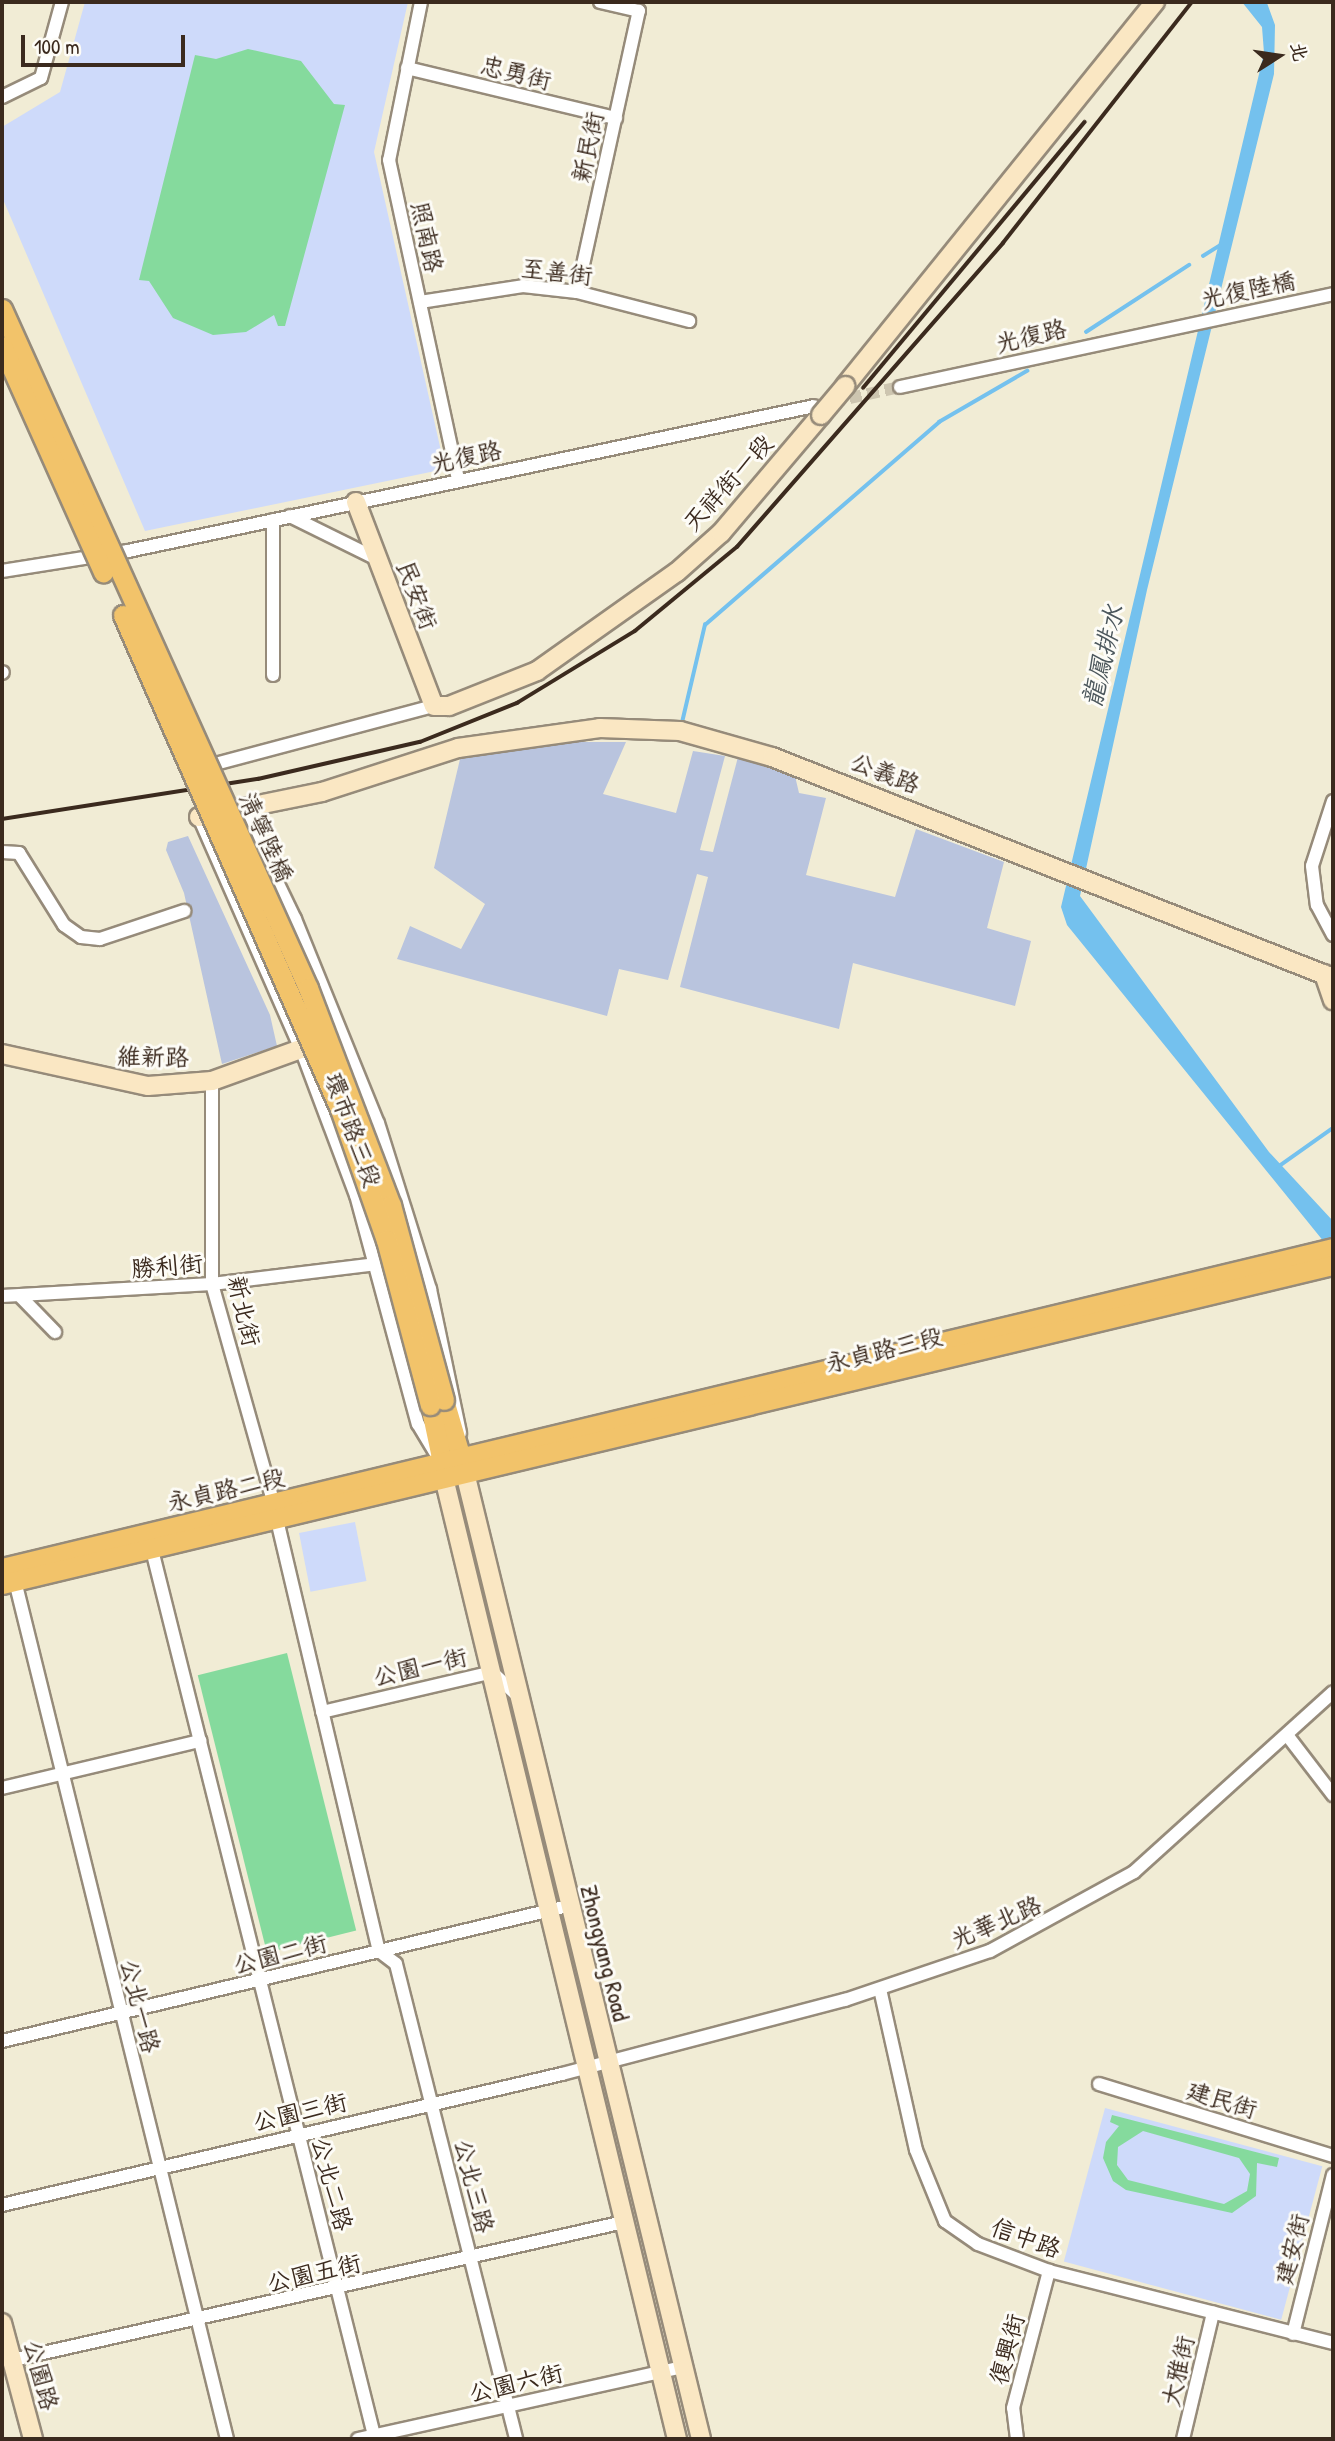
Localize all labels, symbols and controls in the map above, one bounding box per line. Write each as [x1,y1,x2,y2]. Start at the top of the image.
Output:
scale bar [24,21,189,65]
north arrow [1244,21,1314,91]
text: 100 m [34,32,80,61]
text: 北 [1285,40,1314,64]
street label: 忠勇街 [478,50,554,96]
street label: 新民街 [566,109,610,185]
street label: 照南路 [405,199,449,275]
street label: 至善街 [520,253,594,291]
street label: 光復陸橋 [1198,266,1298,314]
street label: 光復路 [993,314,1069,358]
street label: 天祥街一段 [677,429,779,537]
street label: 光復路 [428,435,504,479]
street label: 民安街 [391,556,443,634]
water label: 龍鳳排水 [1076,602,1130,710]
street label: 公義路 [846,747,924,799]
street label: 清寧陸橋 [233,787,299,887]
street label: 維新路 [117,1042,189,1072]
street label: 環市路三段 [319,1069,387,1191]
street label: 勝利街 [130,1249,204,1283]
street label: 新北街 [222,1273,266,1349]
street label: 永貞路三段 [822,1322,946,1378]
street label: 永貞路二段 [164,1462,288,1518]
street label: 公園一街 [370,1642,470,1692]
street label: Zhongyang Road [574,1882,636,2024]
street label: 光華北路 [946,1890,1046,1954]
street label: 公園二街 [230,1928,330,1980]
street label: 公北一路 [114,1956,166,2056]
street label: 建民街 [1183,2076,1261,2124]
street label: 公園三街 [250,2087,350,2137]
street label: 公北二路 [306,2134,358,2234]
street label: 公北三路 [448,2136,500,2236]
street label: 建安街 [1269,2211,1315,2287]
street label: 信中路 [987,2212,1065,2264]
street label: 公園五街 [264,2248,364,2298]
street label: 復興街 [984,2310,1030,2388]
street label: 大雅街 [1156,2333,1200,2409]
street label: 公園路 [18,2336,64,2414]
street label: 公園六街 [466,2358,566,2408]

